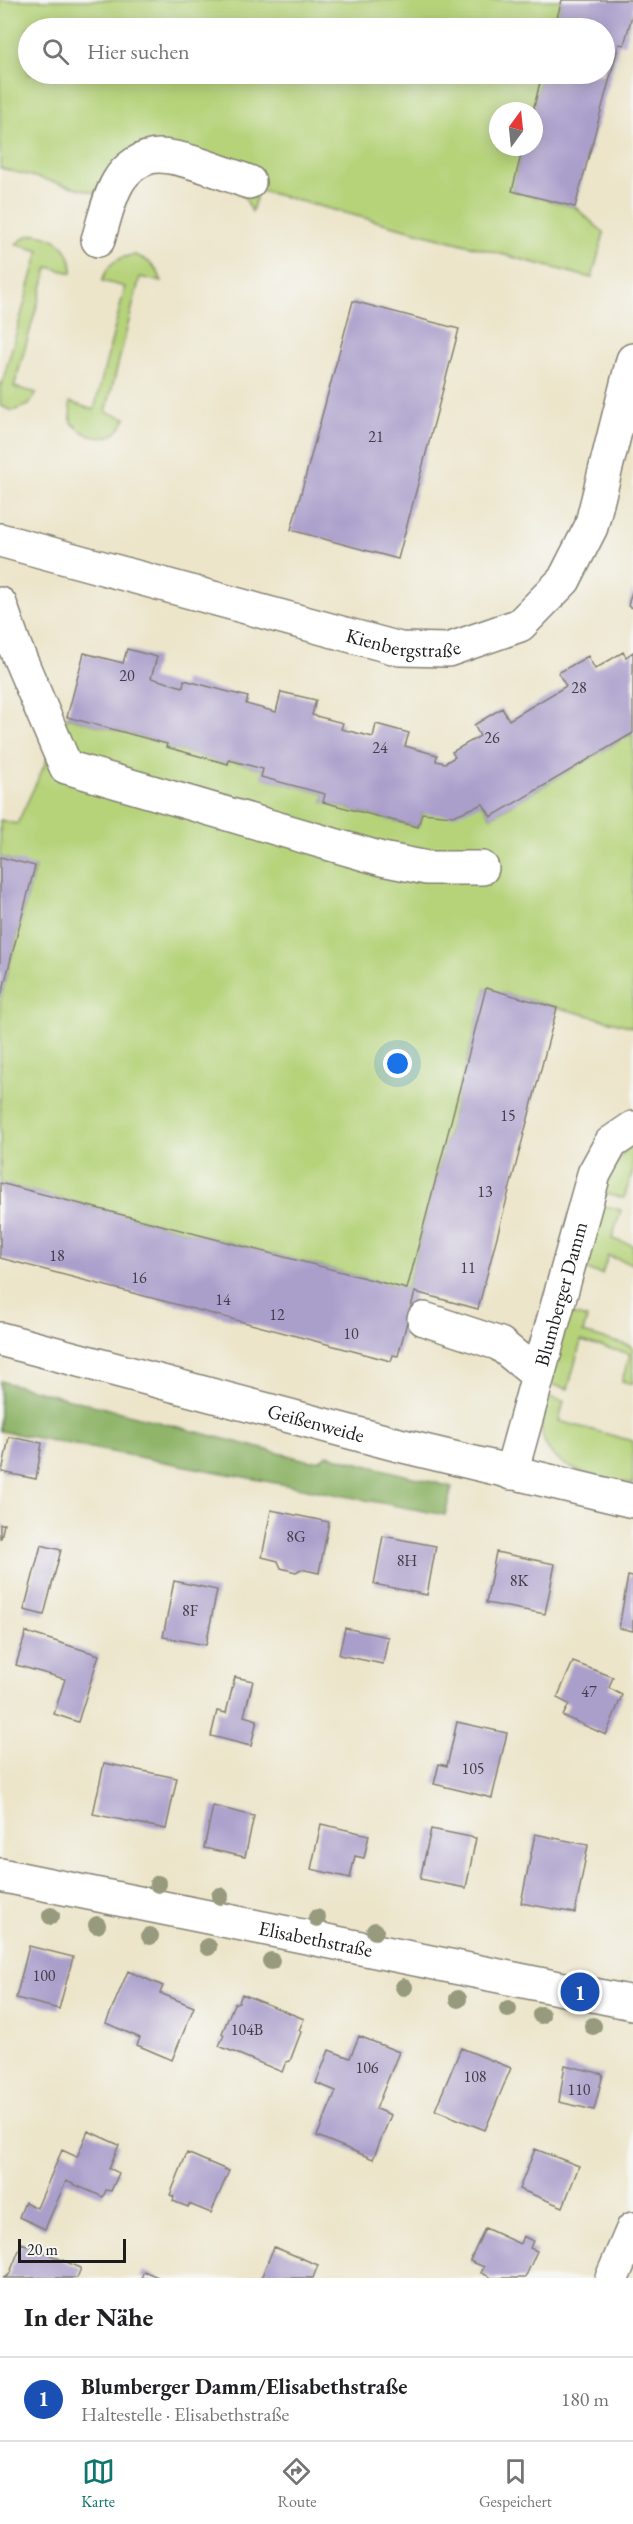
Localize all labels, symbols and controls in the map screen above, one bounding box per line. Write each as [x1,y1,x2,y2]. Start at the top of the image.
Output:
search box [18,18,615,84]
icon: search [39,35,72,68]
text: Hier suchen [87,37,190,66]
north arrow [489,102,543,156]
house number: 21 [368,426,384,447]
street label: Kienbergstraße [343,622,464,663]
house number: 20 [119,665,135,686]
house number: 28 [571,677,587,698]
house number: 26 [484,727,500,748]
house number: 24 [372,737,388,758]
your location [383,1049,412,1078]
house number: 15 [500,1105,516,1126]
house number: 13 [477,1181,493,1202]
street label: Blumberger Damm [528,1218,593,1369]
house number: 18 [49,1245,65,1266]
house number: 11 [460,1257,476,1278]
house number: 16 [131,1267,147,1288]
house number: 14 [215,1289,231,1310]
house number: 12 [269,1304,285,1325]
house number: 10 [343,1323,359,1344]
street label: Geißenweide [265,1398,367,1448]
house number: 8G [286,1526,306,1547]
house number: 8H [397,1550,417,1571]
house number: 8K [510,1570,529,1591]
house number: 8F [182,1600,198,1621]
house number: 47 [581,1681,597,1702]
house number: 105 [461,1758,485,1779]
street label: Elisabethstraße [256,1915,375,1963]
house number: 100 [32,1965,56,1986]
pin: 1 [560,1970,600,2014]
house number: 104B [231,2019,263,2040]
house number: 106 [355,2057,379,2078]
house number: 108 [463,2066,487,2087]
house number: 110 [567,2079,591,2100]
scale bar [18,2236,126,2264]
text: 20 m [27,2239,58,2260]
text: In der Nähe [24,2300,153,2334]
text: Blumberger Damm/Elisabethstraße [81,2372,407,2401]
text: 1 [38,2386,49,2412]
text: 180 m [561,2386,609,2412]
text: Haltestelle · Elisabethstraße [81,2401,289,2427]
tab: Karte [81,2455,115,2512]
tab: Route [277,2455,317,2512]
tab: Gespeichert [479,2455,552,2512]

